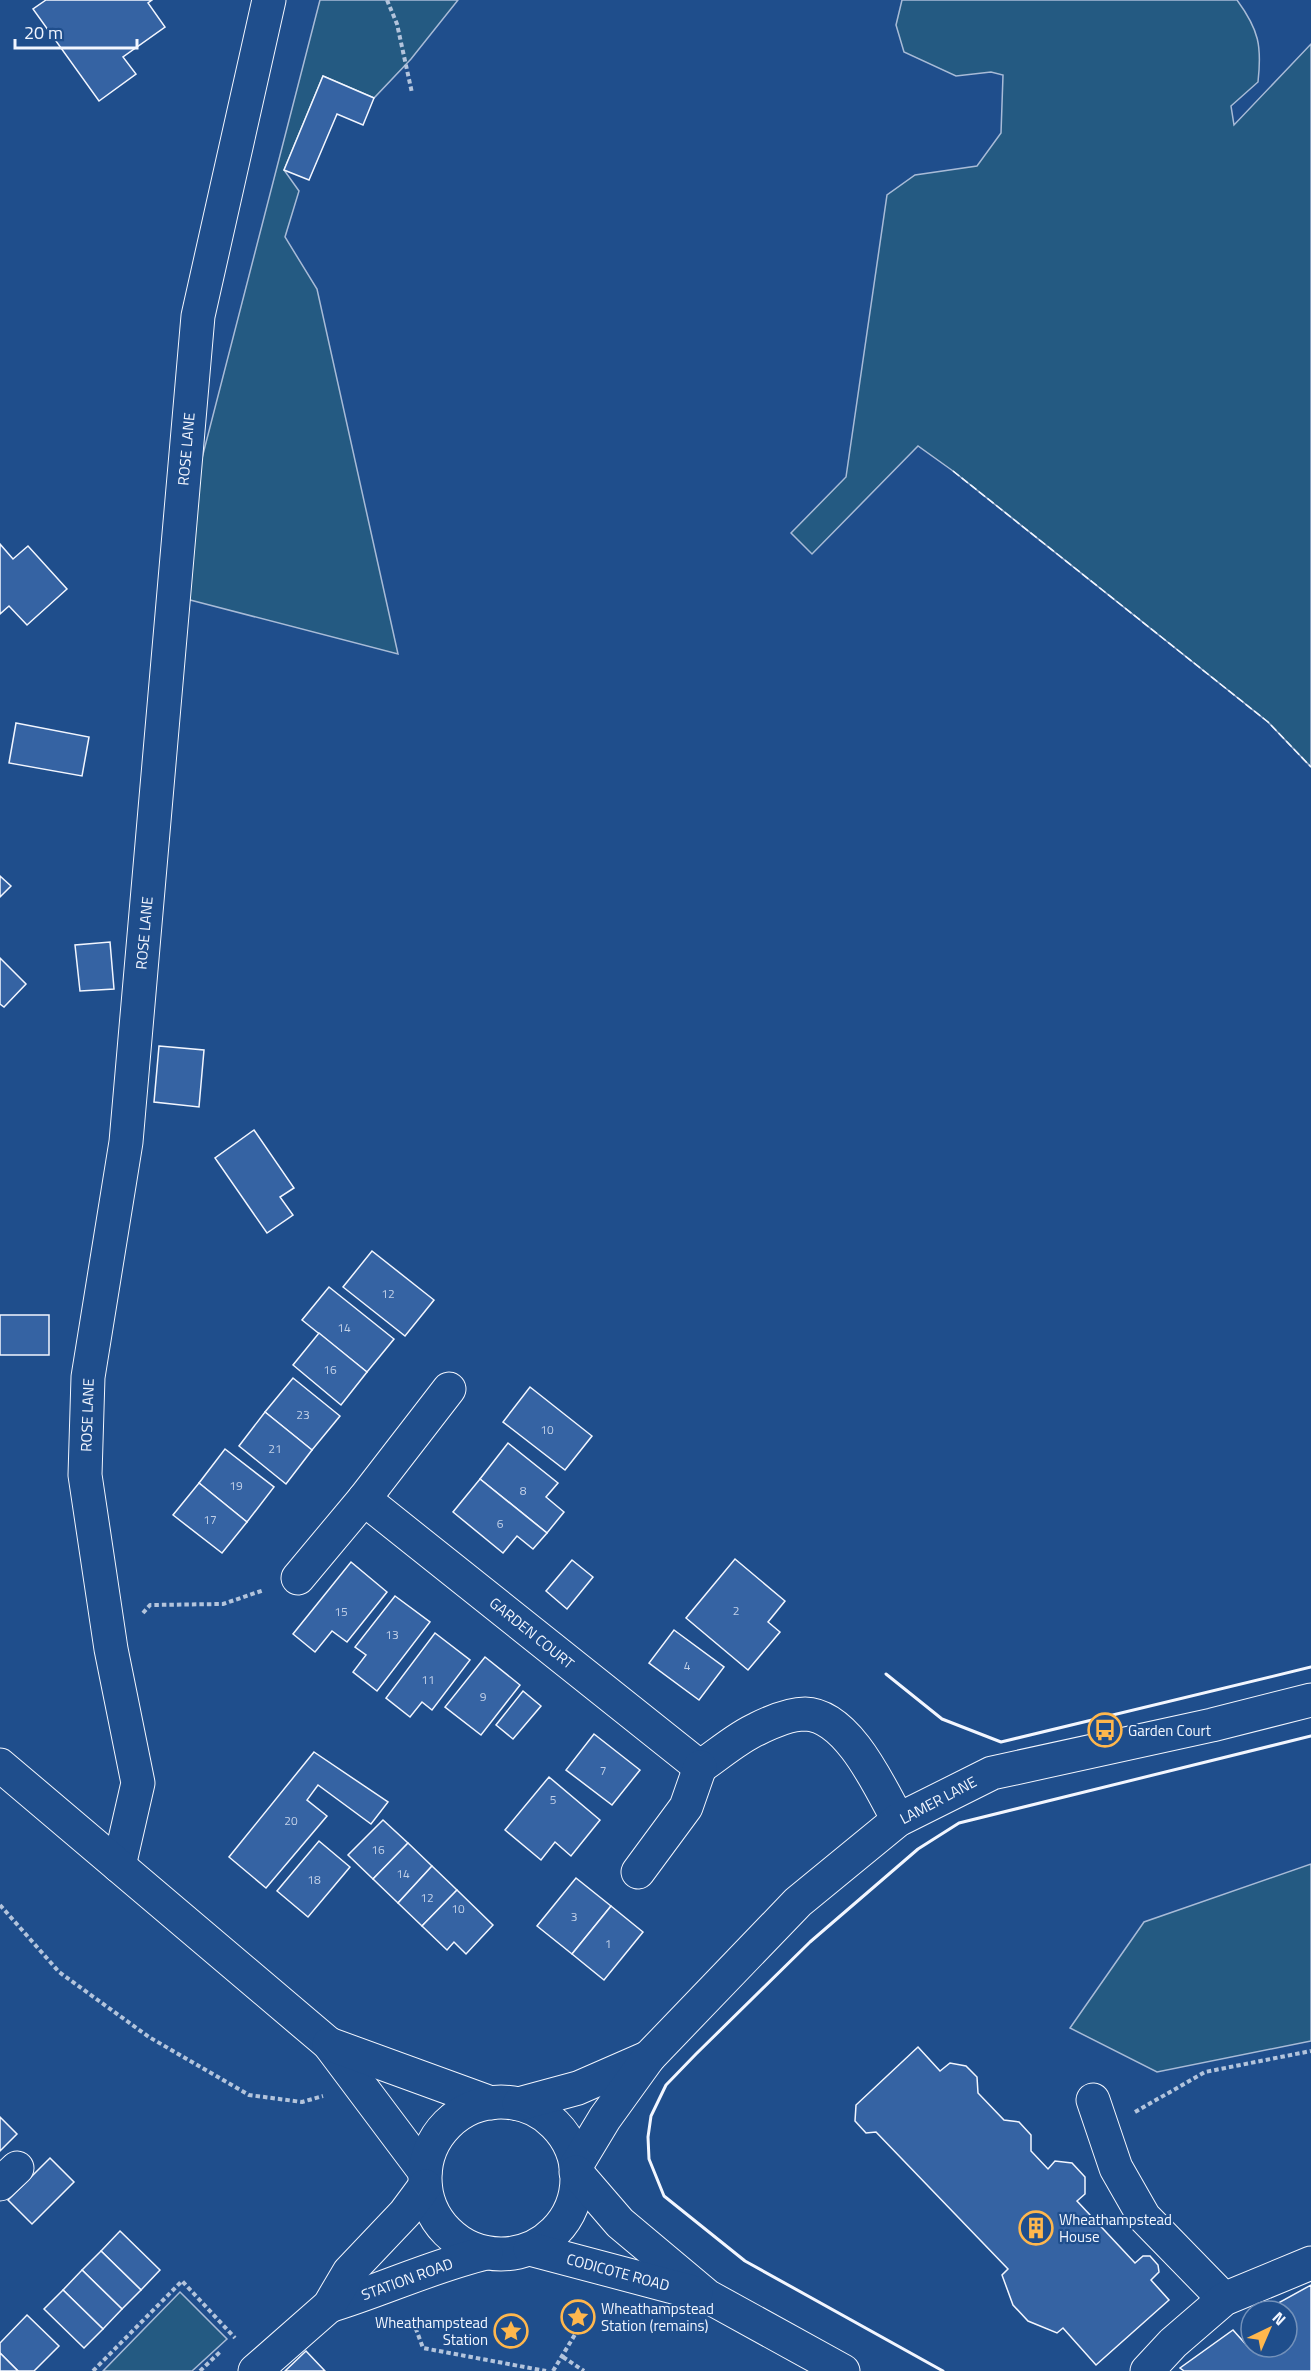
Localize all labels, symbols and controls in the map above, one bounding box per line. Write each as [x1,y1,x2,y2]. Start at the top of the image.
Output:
scale bar [15,12,136,50]
text: 20 m [24,19,63,46]
street label: ROSE LANE [171,411,201,487]
street label: ROSE LANE [129,895,159,971]
house number: 12 [381,1284,395,1303]
house number: 14 [337,1318,351,1337]
house number: 16 [323,1360,337,1379]
street label: ROSE LANE [74,1378,100,1452]
house number: 23 [296,1405,310,1424]
house number: 10 [540,1420,554,1439]
house number: 21 [268,1439,282,1458]
house number: 19 [229,1476,243,1495]
house number: 8 [520,1481,527,1500]
house number: 17 [203,1510,217,1529]
house number: 6 [497,1514,504,1533]
street label: GARDEN COURT [485,1592,579,1675]
house number: 2 [733,1601,739,1620]
house number: 15 [334,1602,348,1621]
house number: 13 [385,1625,399,1644]
house number: 4 [684,1656,691,1675]
house number: 11 [421,1670,435,1689]
house number: 9 [480,1687,487,1706]
bus stop icon: Garden Court [1087,1712,1123,1748]
place label: Garden Court [1128,1719,1212,1742]
house number: 7 [600,1761,606,1780]
street label: LAMER LANE [895,1770,981,1830]
house number: 5 [550,1790,557,1809]
house number: 20 [284,1811,298,1830]
house number: 16 [371,1840,385,1859]
house number: 14 [396,1864,410,1883]
house number: 18 [307,1870,321,1889]
house number: 12 [420,1888,434,1907]
house number: 10 [451,1899,465,1918]
house number: 3 [571,1907,577,1926]
house number: 1 [605,1934,611,1953]
place label: Wheathampstead House [1059,2208,1172,2248]
building icon: Wheathampstead House [1018,2210,1054,2246]
street label: CODICOTE ROAD [564,2247,672,2297]
street label: STATION ROAD [358,2252,456,2306]
place label: Wheathampstead Station (remains) [601,2297,714,2337]
place icon: Wheathampstead Station (remains) [560,2299,596,2335]
north arrow [1239,2299,1299,2359]
text: N [1267,2306,1292,2331]
place label: Wheathampstead Station [375,2311,488,2351]
place icon: Wheathampstead Station [493,2313,529,2349]

